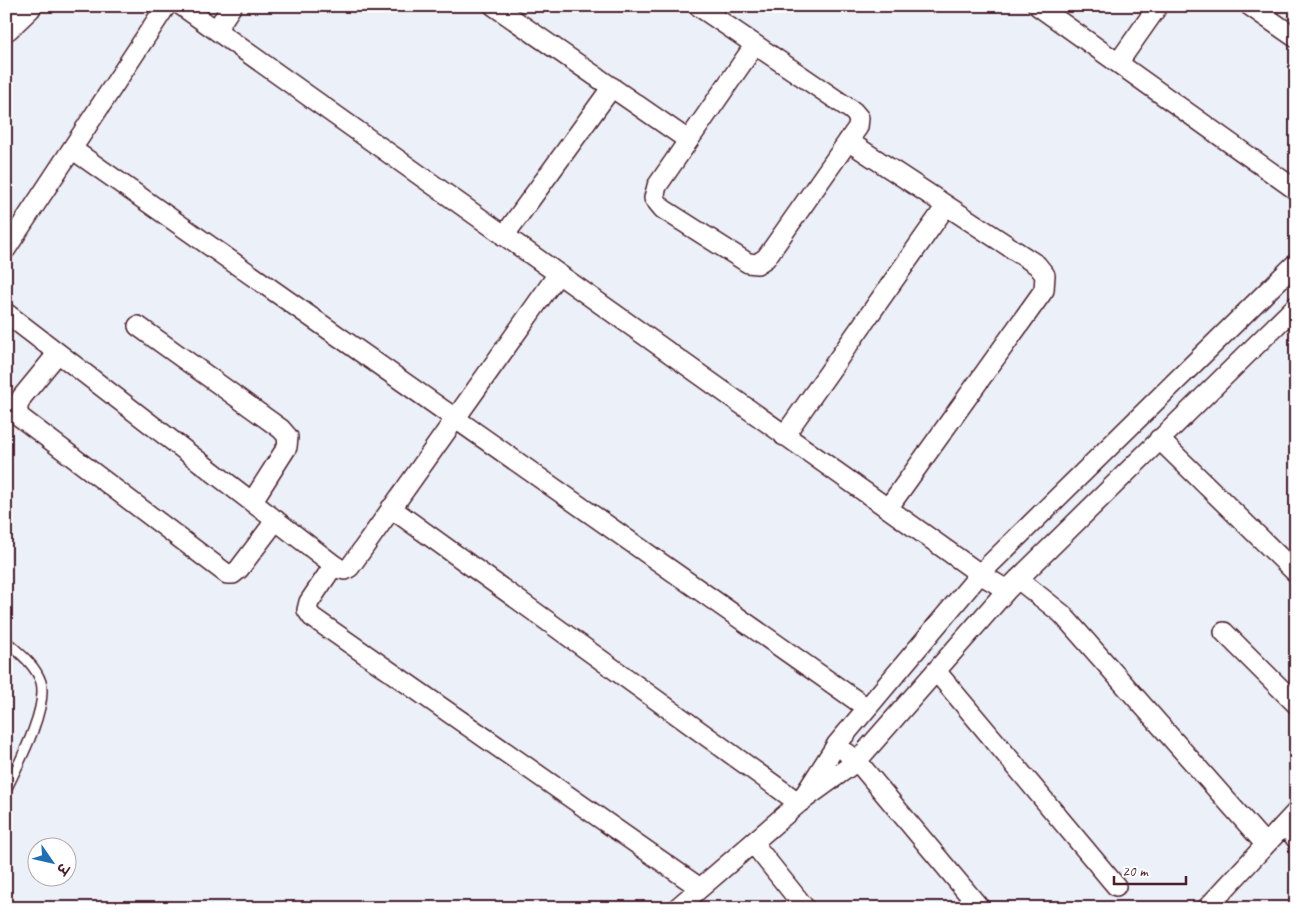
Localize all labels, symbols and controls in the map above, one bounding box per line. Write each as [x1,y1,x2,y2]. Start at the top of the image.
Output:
north arrow [28,836,78,886]
scale bar [1114,854,1187,886]
text: उ [52,859,73,879]
text: 20 m [1122,862,1149,881]

